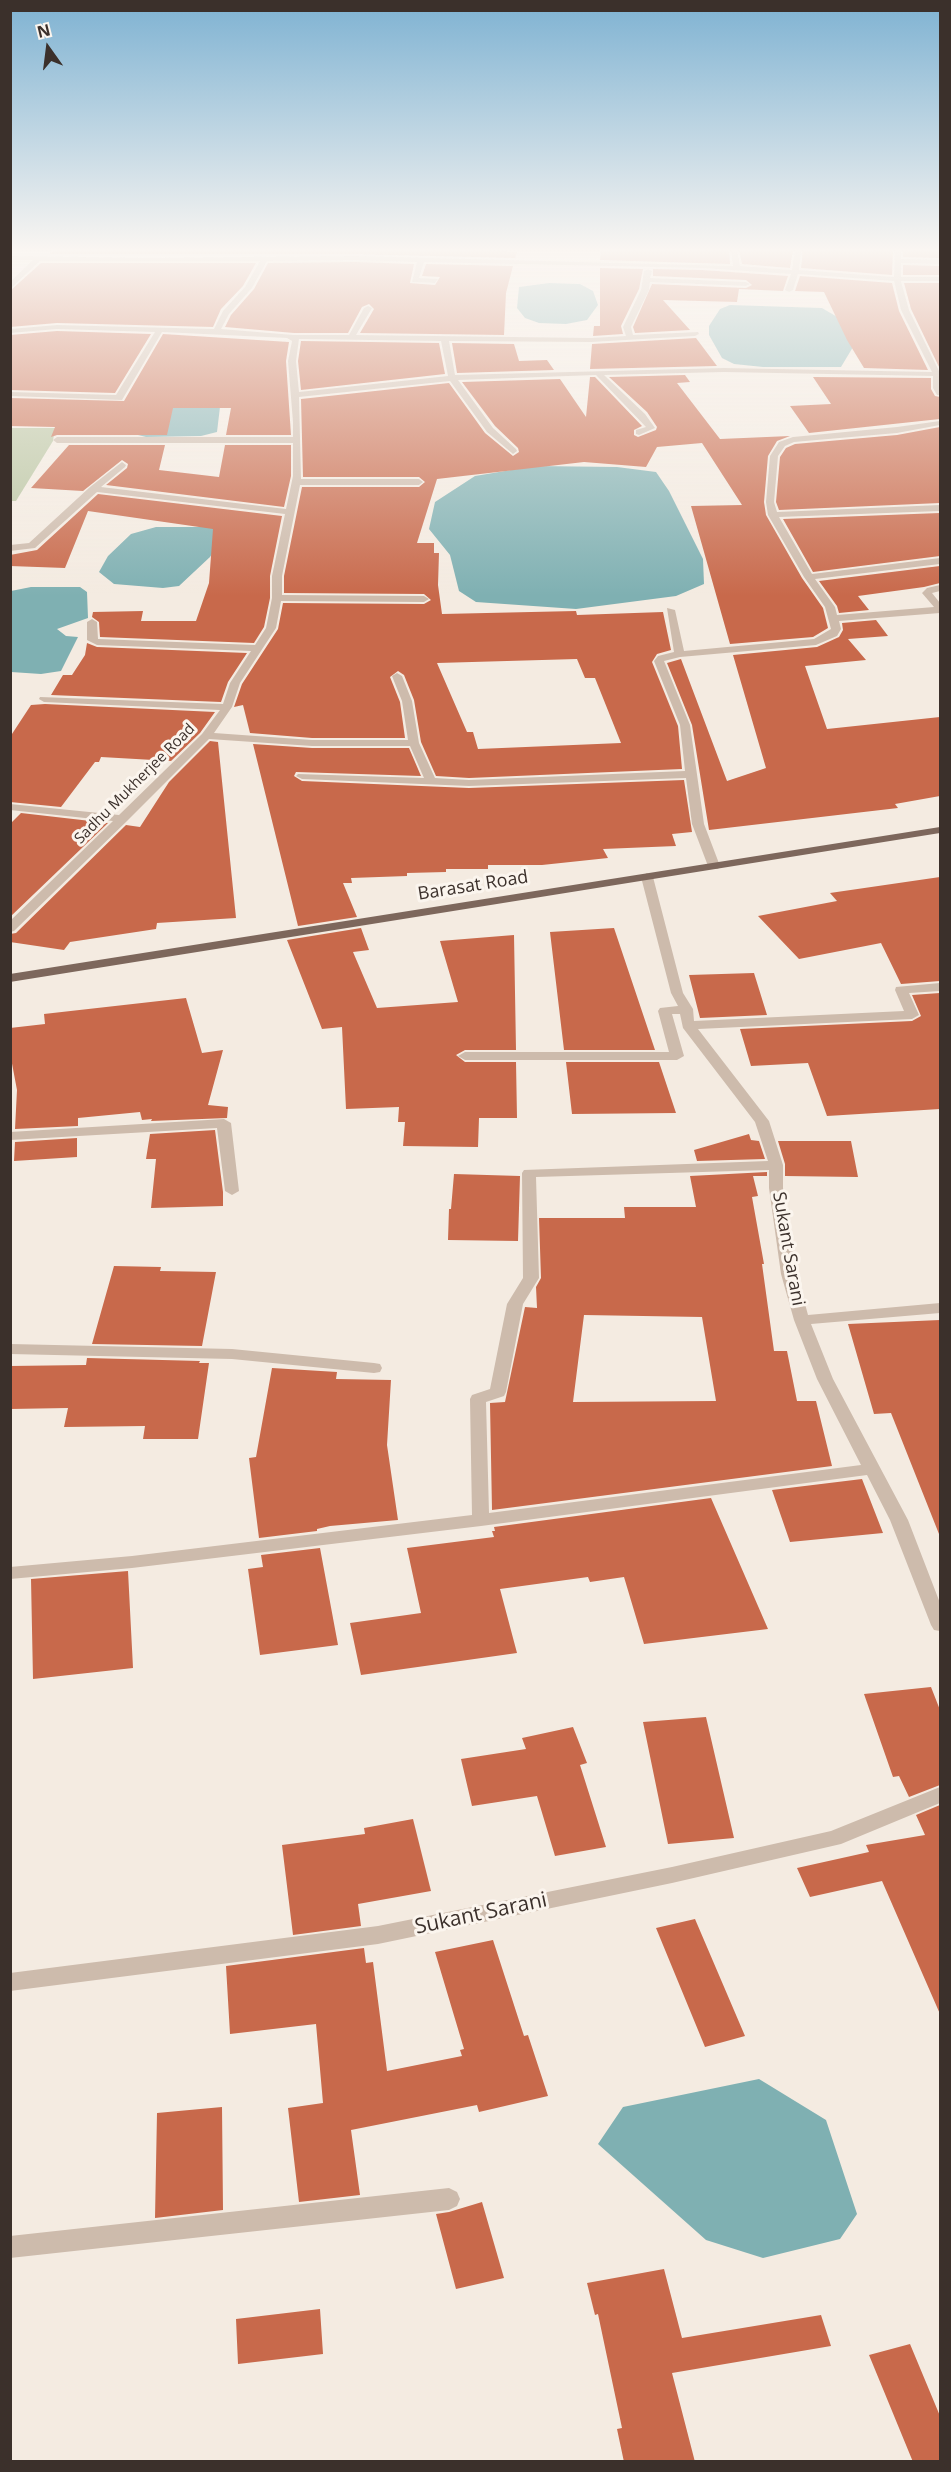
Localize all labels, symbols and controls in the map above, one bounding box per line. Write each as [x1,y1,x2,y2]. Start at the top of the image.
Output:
north arrow [18,18,78,78]
text: N [35,18,53,43]
street label: Sadhu Mukherjee Road [71,720,199,848]
street label: Barasat Road [416,867,530,905]
street label: Sukant Sarani [767,1190,809,1308]
street label: Sukant Sarani [413,1888,549,1940]

